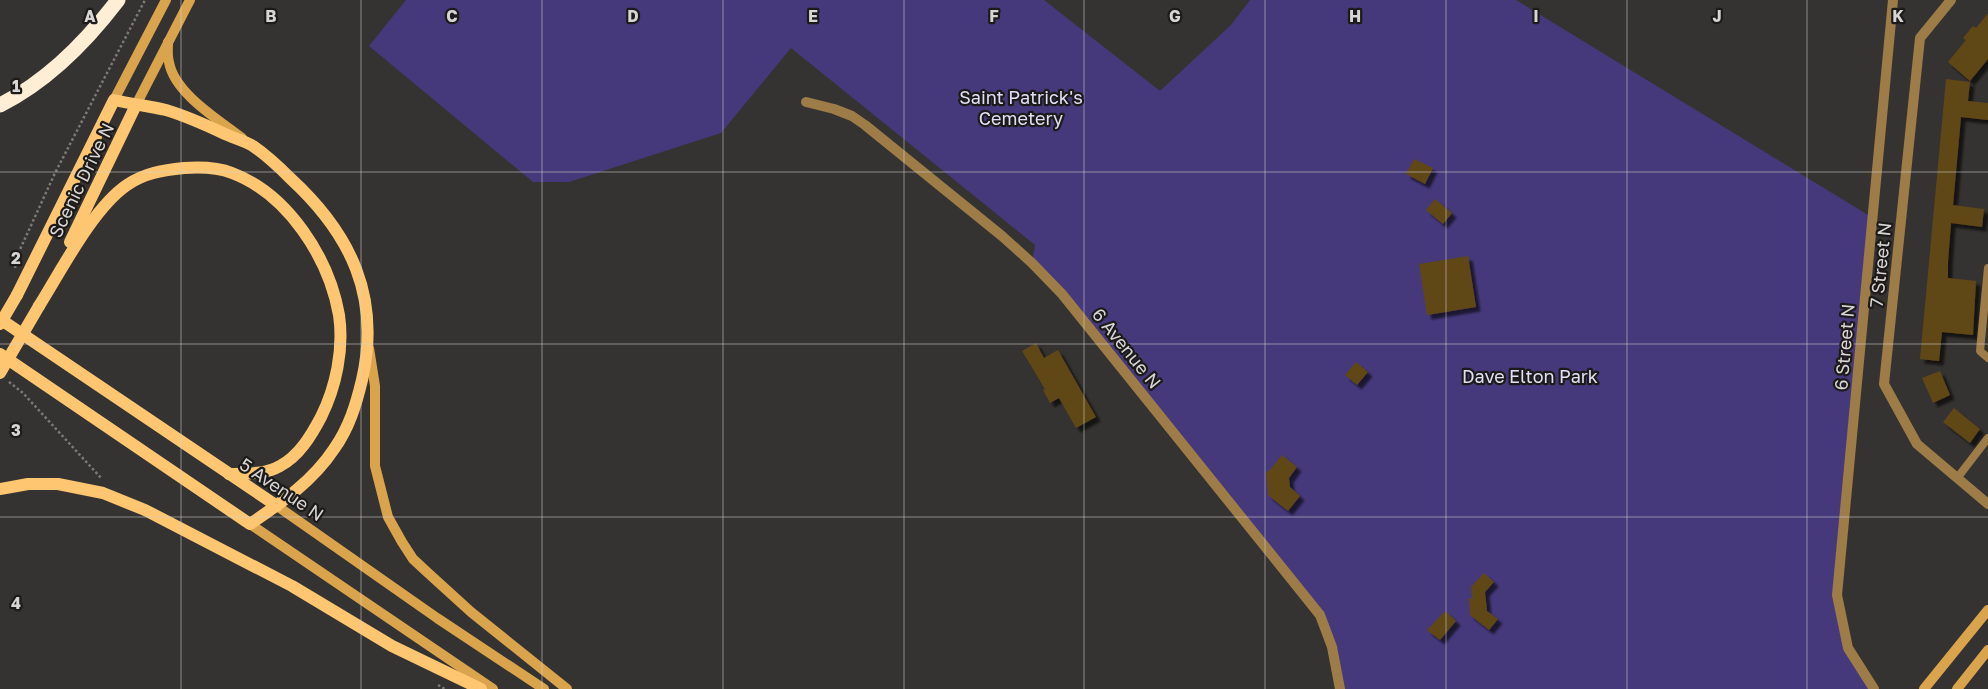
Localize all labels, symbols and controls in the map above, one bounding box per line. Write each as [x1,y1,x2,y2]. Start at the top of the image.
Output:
text: A [84,6,96,26]
text: B [265,6,277,26]
text: C [446,6,458,26]
text: D [627,6,639,26]
text: E [808,6,818,26]
text: F [989,6,999,26]
text: G [1169,6,1181,26]
text: H [1349,6,1361,26]
text: I [1533,6,1539,26]
text: J [1712,6,1722,26]
text: K [1892,6,1904,26]
text: 1 [12,76,20,96]
park label: Saint Patrick's Cemetery [959,86,1083,129]
street label: Scenic Drive N [44,119,118,241]
street label: 7 Street N [1865,221,1895,309]
text: 2 [11,248,21,268]
street label: 6 Avenue N [1088,303,1166,393]
street label: 6 Street N [1829,303,1859,391]
park label: Dave Elton Park [1462,365,1598,387]
text: 3 [11,420,21,440]
street label: 5 Avenue N [236,453,328,525]
text: 4 [11,593,21,613]

